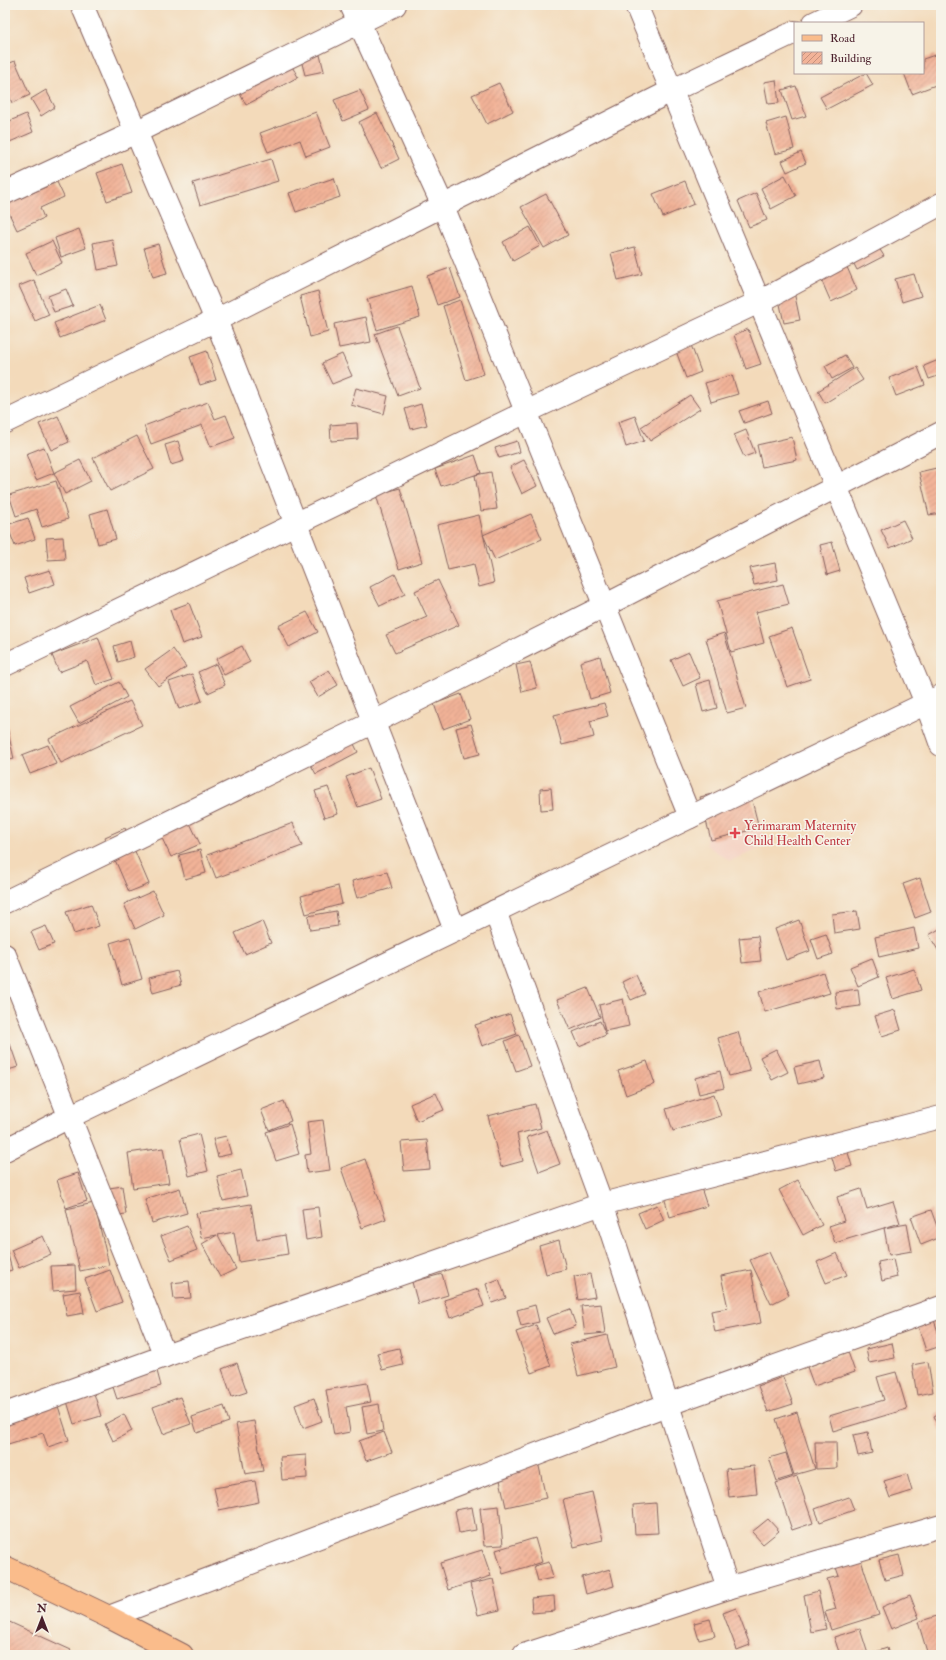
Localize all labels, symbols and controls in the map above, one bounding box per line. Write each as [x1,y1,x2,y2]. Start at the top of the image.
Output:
legend [794,22,924,74]
text: Road [830,31,855,46]
text: Building [830,51,873,66]
place label: Yerimaram Maternity Child Health Center [744,818,857,849]
marker: Yerimaram Maternity Child Health Center [729,827,741,839]
north arrow [22,1598,62,1638]
text: N [36,1602,48,1615]

